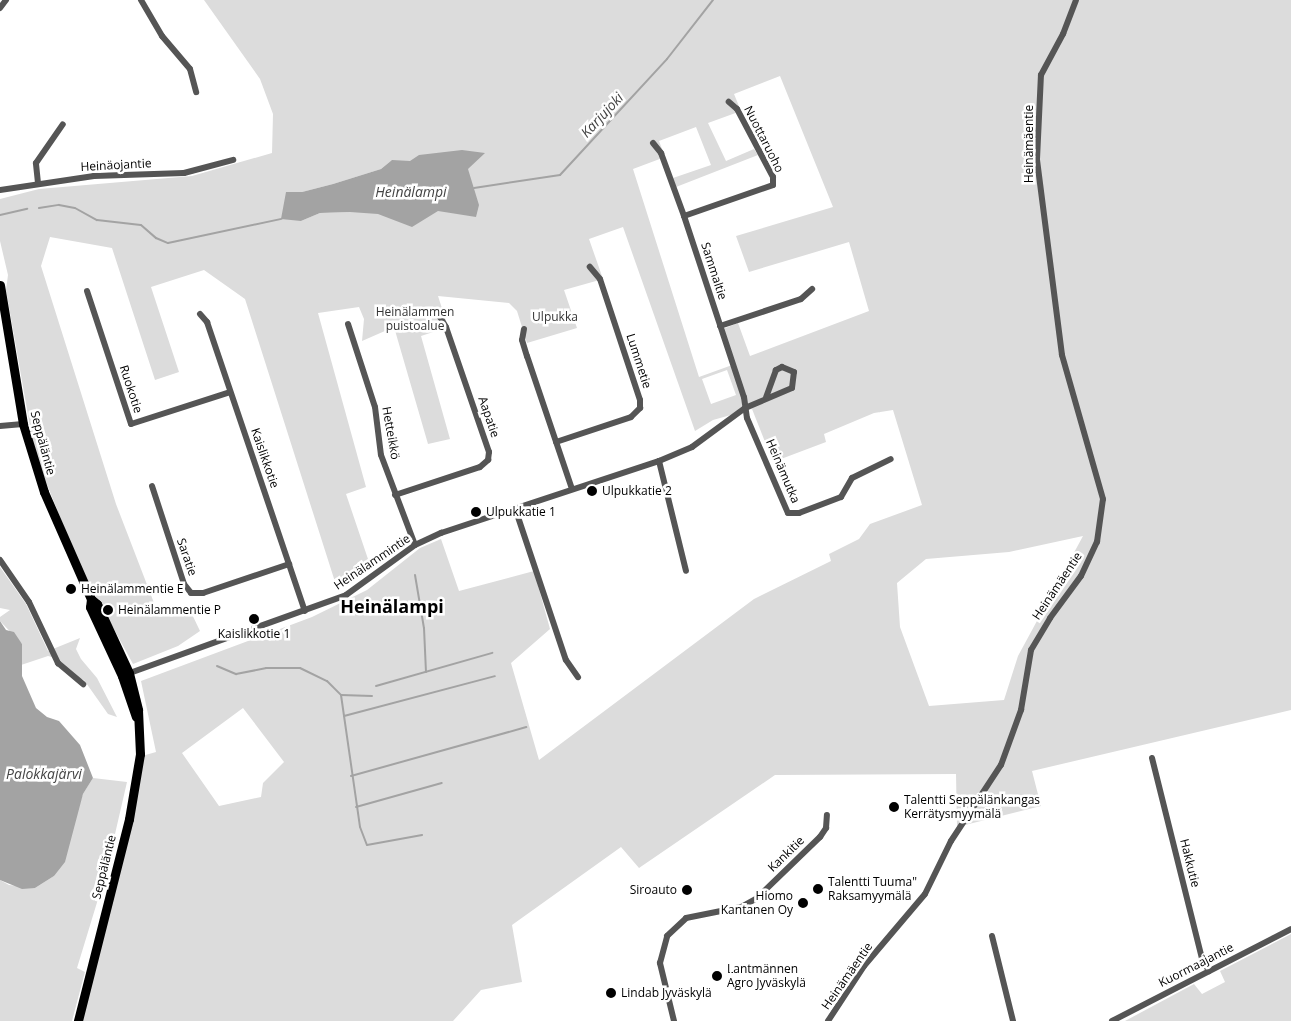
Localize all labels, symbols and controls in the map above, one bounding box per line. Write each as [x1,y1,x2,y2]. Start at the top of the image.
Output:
water label: Karjujoki [577,89,627,141]
street label: Nuottaruoho [741,103,787,175]
street label: Heinämäentie [1022,105,1036,183]
street label: Heinäojantie [80,156,152,174]
water label: Heinälampi [375,184,447,200]
street label: Sammaltie [698,241,730,301]
park label: Heinälammen puistoalue [376,305,454,333]
park label: Ulpukka [532,310,578,324]
street label: Lummetie [623,332,655,390]
street label: Ruokotie [116,363,146,415]
street label: Aapatie [475,395,503,439]
street label: Hetteikkö [379,405,403,461]
street label: Seppäläntie [28,409,58,477]
street label: Kaislikkotie [248,426,282,490]
street label: Heinämutka [763,437,803,505]
place label: Ulpukkatie 2 [602,484,672,498]
marker: Ulpukkatie 2 [586,485,598,497]
place label: Ulpukkatie 1 [486,505,556,519]
marker: Ulpukkatie 1 [470,506,482,518]
street label: Heinälammintie [331,531,413,593]
street label: Saratie [174,536,200,578]
street label: Heinämäentie [1029,549,1085,623]
place label: Heinälammentie E [81,582,183,596]
marker: Heinälammentie E [65,583,77,595]
district label: Heinälampi [340,595,444,617]
place label: Heinälammentie P [118,603,221,617]
marker: Heinälammentie P [102,604,114,616]
marker: Kaislikkotie 1 [248,613,260,625]
place label: Kaislikkotie 1 [218,627,290,641]
water label: Palokkajärvi [6,766,82,782]
place label: Talentti Seppälänkangas Kerrätysmyymälä [904,793,1040,821]
marker: Talentti Seppälänkangas Kerrätysmyymälä [888,801,900,813]
street label: Seppäläntie [89,833,119,901]
street label: Kankitie [765,833,807,875]
street label: Hakkutie [1177,837,1203,889]
place label: Talentti Tuuma" Raksamyymälä [828,875,917,903]
place label: Siroauto [630,883,677,897]
marker: Talentti Tuuma" Raksamyymälä [812,883,824,895]
marker: Siroauto [681,884,693,896]
place label: Hiomo Kantanen Oy [721,889,793,917]
marker: Hiomo Kantanen Oy [797,897,809,909]
street label: Heinämäentie [819,940,875,1012]
street label: Kuormaajantie [1156,940,1236,990]
place label: Lantmännen Agro Jyväskylä [727,962,806,990]
marker: Lantmännen Agro Jyväskylä [711,970,723,982]
place label: Lindab Jyväskylä [621,986,712,1000]
marker: Lindab Jyväskylä [605,987,617,999]

